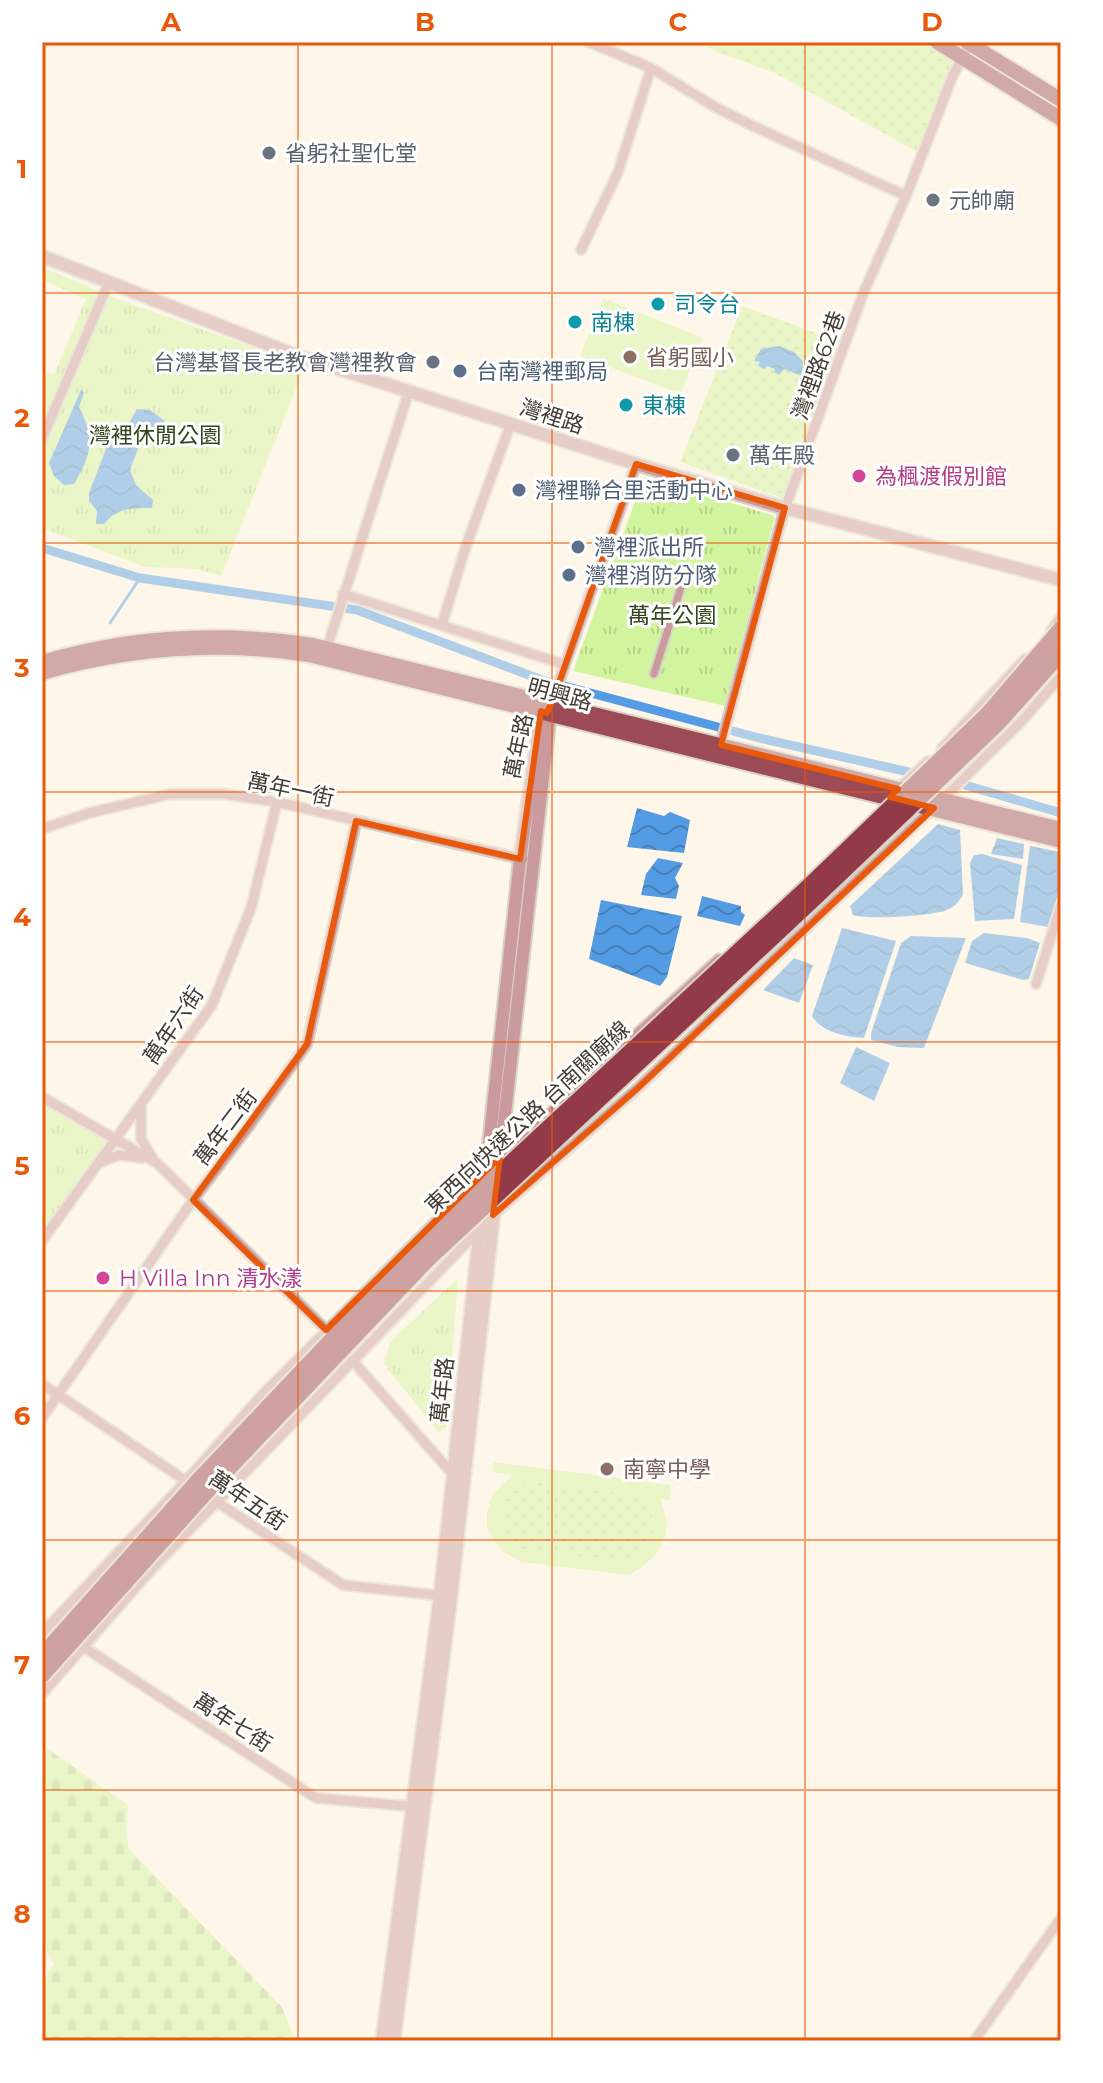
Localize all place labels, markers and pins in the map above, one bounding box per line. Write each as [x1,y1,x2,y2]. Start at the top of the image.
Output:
place label: 省躬社聖化堂 [285,140,417,167]
marker: 省躬社聖化堂 [260,144,278,162]
place label: 元帥廟 [949,187,1015,214]
marker: 元帥廟 [924,191,942,209]
place label: 司令台 [674,291,740,318]
marker: 司令台 [649,295,667,313]
place label: 南棟 [591,309,635,336]
marker: 南棟 [566,313,584,331]
place label: 省躬國小 [646,344,734,371]
marker: 省躬國小 [621,348,639,366]
place label: 台灣基督長老教會灣裡教會 [153,349,417,376]
marker: 台灣基督長老教會灣裡教會 [424,353,442,371]
place label: 台南灣裡郵局 [476,358,608,385]
marker: 台南灣裡郵局 [451,362,469,380]
place label: 東棟 [642,392,686,419]
marker: 東棟 [617,396,635,414]
place label: 萬年殿 [749,442,815,469]
marker: 萬年殿 [724,446,742,464]
place label: 為楓渡假別館 [875,463,1007,490]
marker: 為楓渡假別館 [850,467,868,485]
place label: 灣裡聯合里活動中心 [535,477,733,504]
marker: 灣裡聯合里活動中心 [510,481,528,499]
place label: 灣裡派出所 [594,534,704,561]
marker: 灣裡派出所 [569,538,587,556]
place label: 灣裡消防分隊 [585,562,717,589]
marker: 灣裡消防分隊 [560,566,578,584]
place label: H Villa Inn 清水漾 [119,1265,302,1292]
marker: H Villa Inn 清水漾 [94,1269,112,1287]
place label: 南寧中學 [623,1456,711,1483]
marker: 南寧中學 [598,1460,616,1478]

